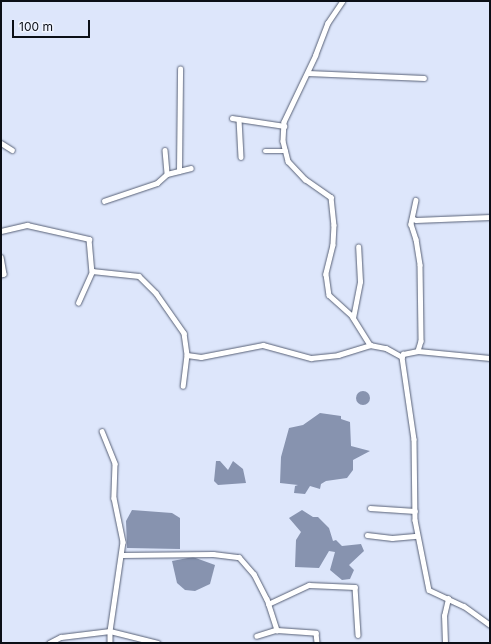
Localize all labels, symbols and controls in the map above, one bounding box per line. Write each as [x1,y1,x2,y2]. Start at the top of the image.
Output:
scale bar [14,12,92,38]
text: 100 m [19,19,53,34]

